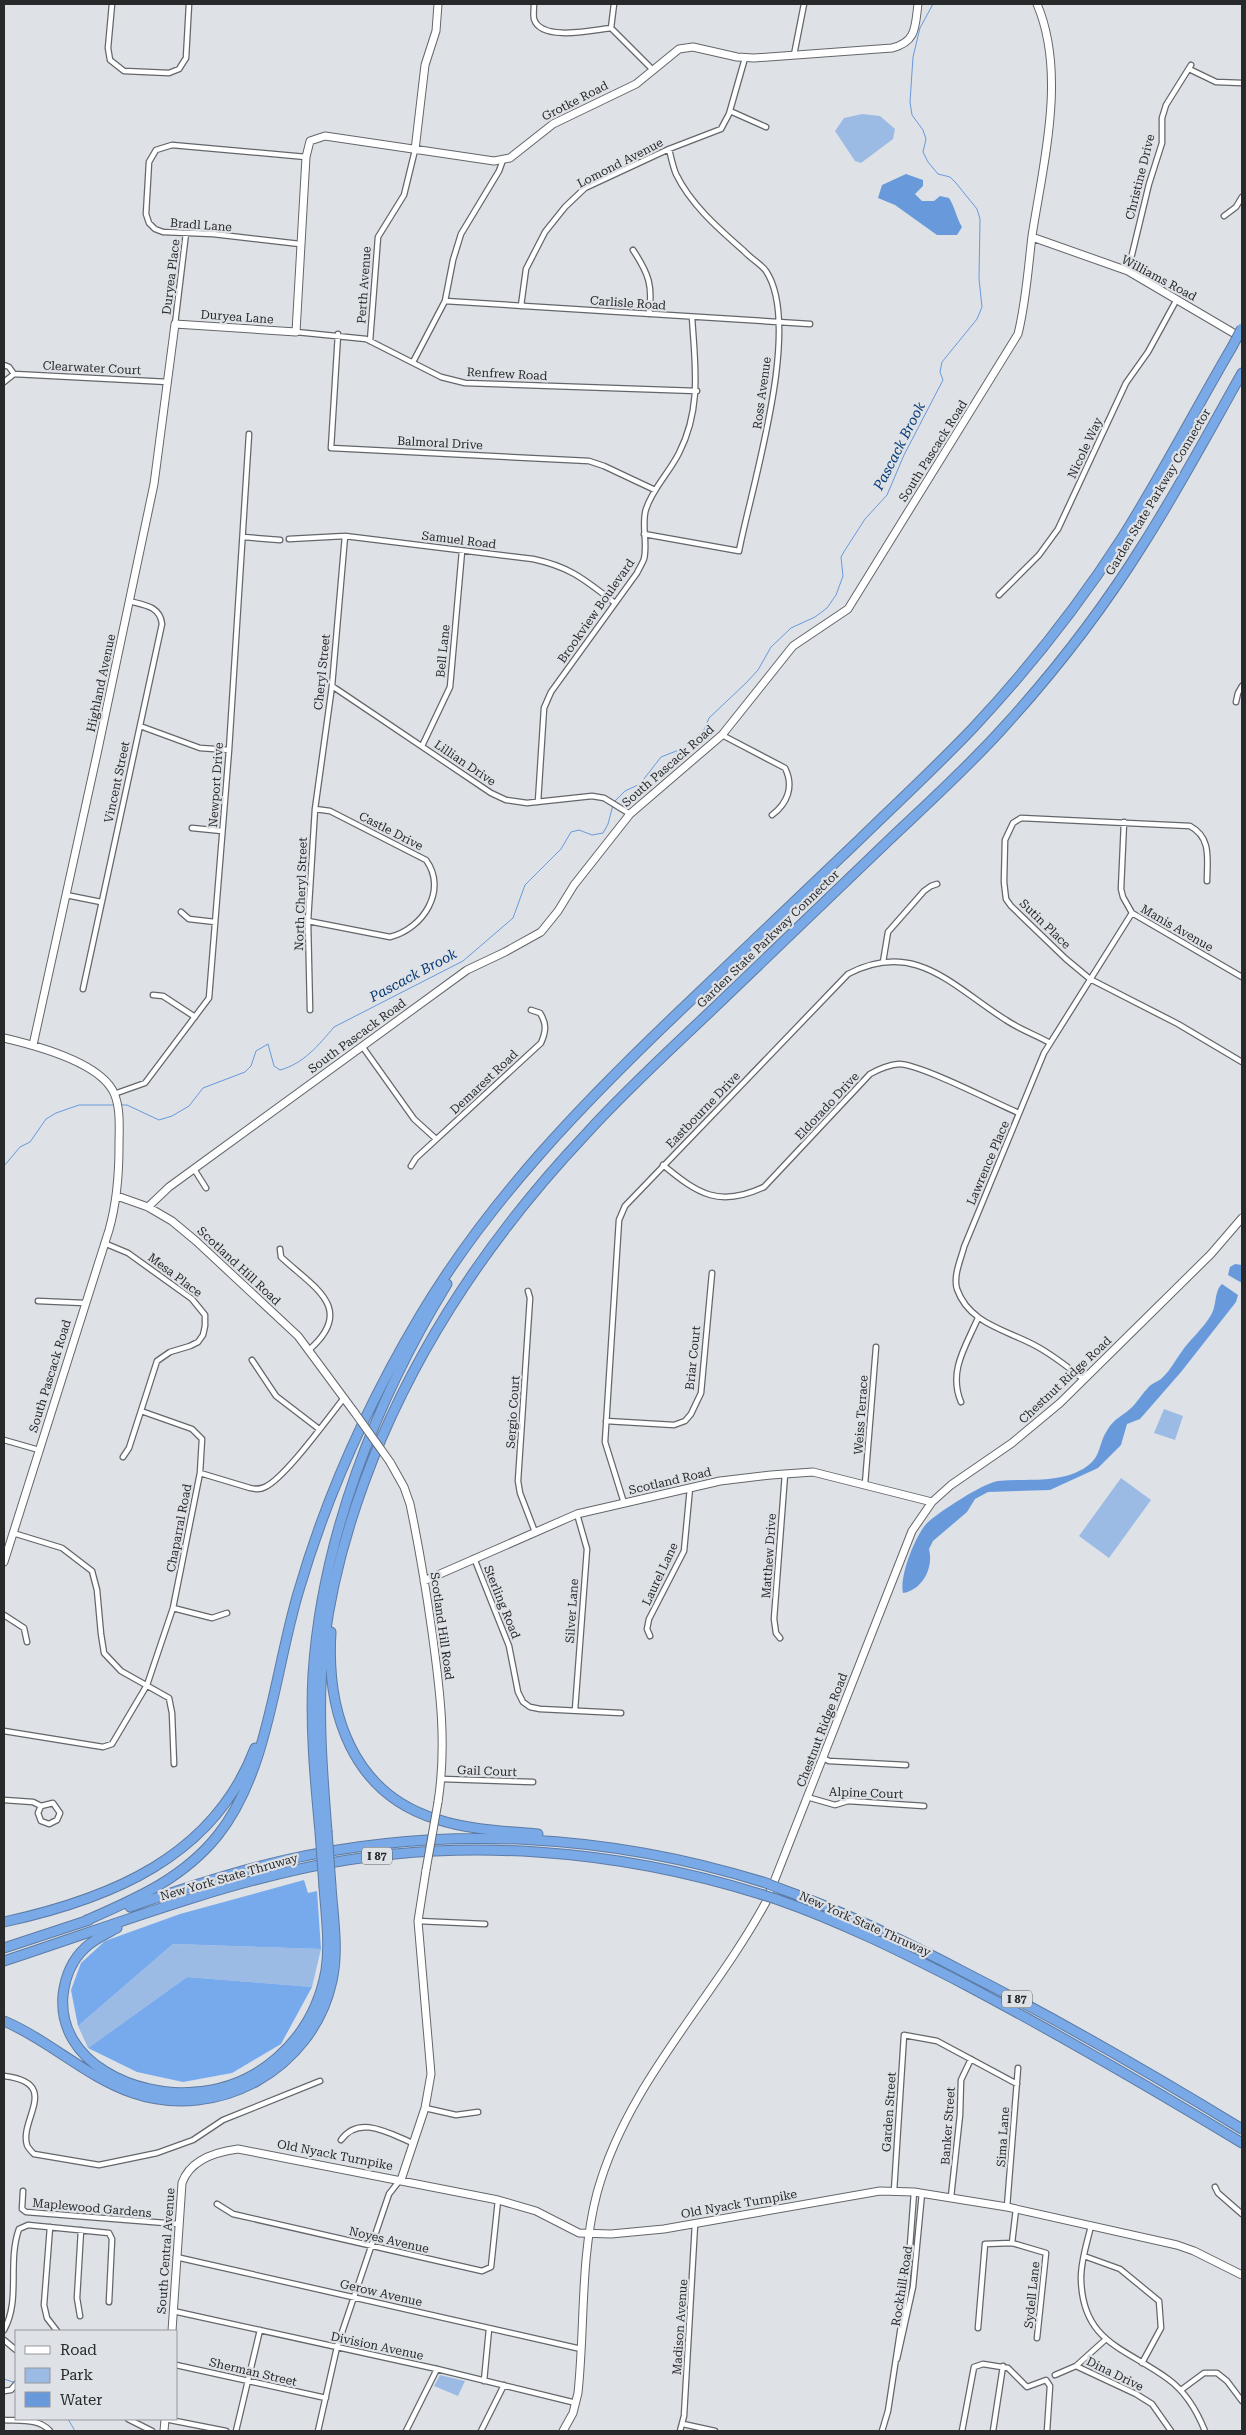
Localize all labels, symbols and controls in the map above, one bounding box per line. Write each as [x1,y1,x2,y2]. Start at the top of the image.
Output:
street label: Grotke Road [540,78,611,124]
street label: Christine Drive [1123,132,1158,221]
street label: Lomond Avenue [575,135,666,191]
street label: Bradl Lane [170,216,233,234]
street label: Duryea Place [159,238,183,316]
street label: Perth Avenue [354,245,374,324]
street label: Williams Road [1119,252,1199,304]
street label: Carlisle Road [590,293,667,313]
street label: Duryea Lane [200,307,274,327]
street label: Ross Avenue [750,356,774,430]
street label: Clearwater Court [42,358,142,378]
street label: Renfrew Road [466,365,548,383]
street label: South Pascack Road [896,397,970,504]
water label: Pascack Brook [869,399,928,494]
street label: Garden State Parkway Connector [1103,406,1213,578]
street label: Nicole Way [1065,414,1106,481]
street label: Balmoral Drive [397,434,484,452]
street label: Samuel Road [421,528,497,552]
street label: Brookview Boulevard [555,556,638,666]
street label: Bell Lane [433,623,453,678]
street label: Highland Avenue [84,632,118,733]
street label: Cheryl Street [311,633,333,711]
street label: South Pascack Road [619,722,717,810]
street label: Lillian Drive [432,737,499,789]
street label: Vincent Street [102,739,133,824]
street label: Newport Drive [206,742,226,828]
street label: Castle Drive [357,809,426,853]
street label: North Cheryl Street [292,836,310,951]
street label: Garden State Parkway Connector [694,867,842,1011]
street label: Sutin Place [1017,896,1074,952]
street label: Manis Avenue [1138,902,1216,955]
water label: Pascack Brook [366,945,460,1005]
street label: South Pascack Road [305,996,409,1076]
street label: Demarest Road [447,1047,521,1117]
street label: Eastbourne Drive [663,1069,743,1151]
street label: Eldorado Drive [792,1069,862,1143]
street label: Lawrence Place [964,1118,1012,1207]
street label: Scotland Hill Road [194,1224,284,1308]
street label: Mesa Place [145,1250,205,1300]
street label: South Pascack Road [26,1318,74,1434]
street label: Briar Court [683,1325,703,1391]
street label: Chestnut Ridge Road [1016,1333,1114,1426]
street label: Weiss Terrace [851,1374,871,1455]
street label: Sergio Court [503,1375,523,1449]
street label: Scotland Road [627,1465,713,1497]
street label: Chaparral Road [164,1482,194,1573]
street label: Matthew Drive [759,1513,779,1599]
street label: Laurel Lane [639,1540,681,1608]
street label: Sterling Road [481,1563,523,1641]
street label: Scotland Hill Road [428,1571,457,1681]
street label: Silver Lane [563,1578,581,1644]
street label: Chestnut Ridge Road [794,1671,850,1789]
street label: Gail Court [457,1763,518,1779]
street label: Alpine Court [829,1785,904,1801]
road number: I 87 [362,1848,392,1864]
street label: New York State Thruway [159,1850,300,1903]
street label: New York State Thruway [797,1889,934,1960]
road number: I 87 [1002,1990,1032,2008]
street label: Garden Street [879,2071,899,2153]
street label: Banker Street [938,2086,958,2166]
street label: Sima Lane [994,2106,1012,2168]
street label: Old Nyack Turnpike [276,2137,394,2173]
street label: South Central Avenue [155,2187,177,2314]
street label: Old Nyack Turnpike [680,2187,799,2221]
street label: Maplewood Gardens [32,2196,152,2220]
street label: Noyes Avenue [348,2224,431,2256]
street label: Rockhill Road [889,2245,915,2327]
street label: Sydell Lane [1022,2260,1043,2329]
street label: Gerow Avenue [338,2277,424,2309]
street label: Madison Avenue [670,2278,690,2375]
street label: Division Avenue [329,2329,425,2363]
legend [15,2330,178,2420]
text: Road [60,2341,97,2359]
street label: Dina Drive [1084,2354,1146,2394]
street label: Sherman Street [208,2355,299,2389]
text: Park [60,2366,94,2384]
text: Water [60,2391,102,2409]

